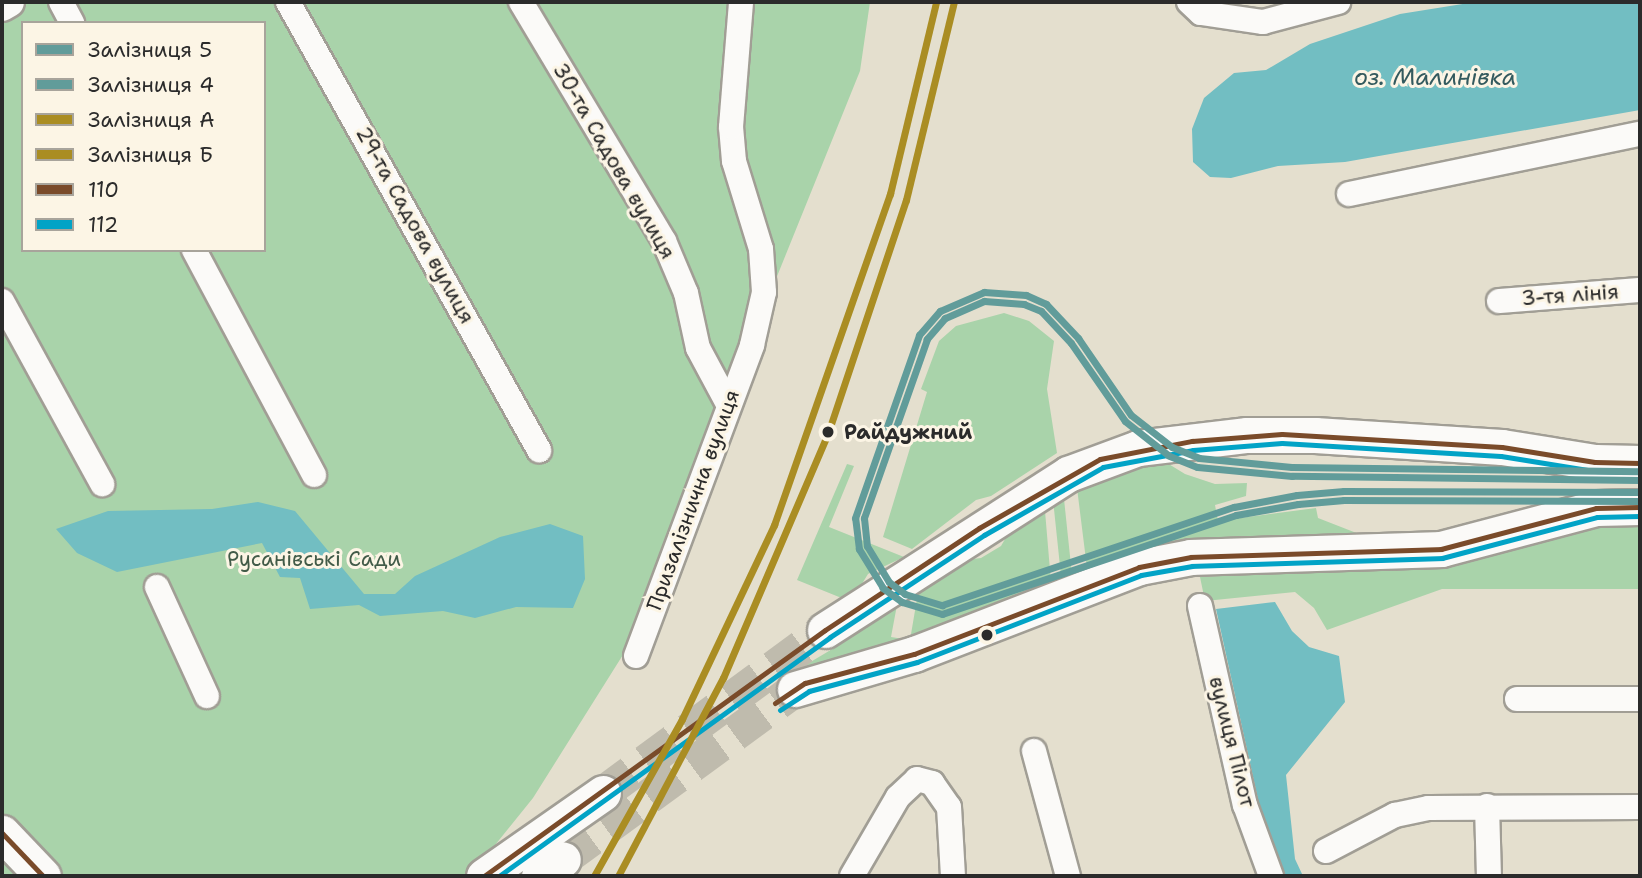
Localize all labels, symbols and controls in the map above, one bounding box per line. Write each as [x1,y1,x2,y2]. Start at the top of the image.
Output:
legend [21,21,266,252]
text: Залізниця 5 [88,36,212,64]
street label: 30-та Садова вулиця [548,58,680,264]
water label: оз. Малинівка [1354,63,1516,91]
text: Залізниця 4 [88,71,214,99]
text: Залізниця A [88,106,214,134]
street label: 29-та Садова вулиця [350,122,480,328]
text: Залізниця Б [88,141,213,169]
text: 110 [88,176,119,204]
text: 112 [88,211,118,239]
street label: 3-тя лінія [1520,279,1620,311]
street label: Призалізнична вулиця [641,386,745,614]
place label: Райдужний [844,419,972,445]
marker: Райдужний [818,422,838,442]
park label: Русанівські Сади [227,546,401,572]
unlabelled marker [980,628,994,642]
street label: вулиця Пілот [1204,674,1260,810]

